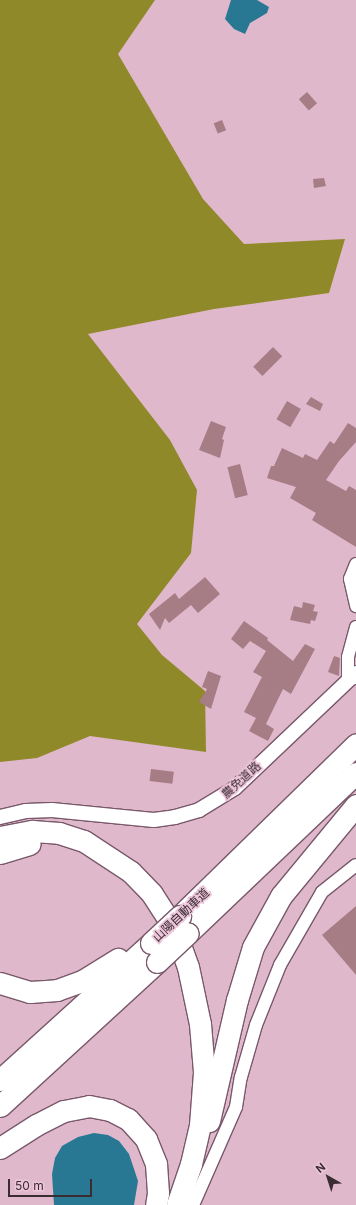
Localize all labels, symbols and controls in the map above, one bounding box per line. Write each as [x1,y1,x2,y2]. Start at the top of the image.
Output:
street label: 農免道路 [218,759,264,801]
street label: 山陽自動車道 [150,885,212,945]
north arrow [308,1157,348,1197]
text: N [313,1160,328,1176]
scale bar [10,1171,94,1197]
text: 50 m [15,1178,44,1193]

